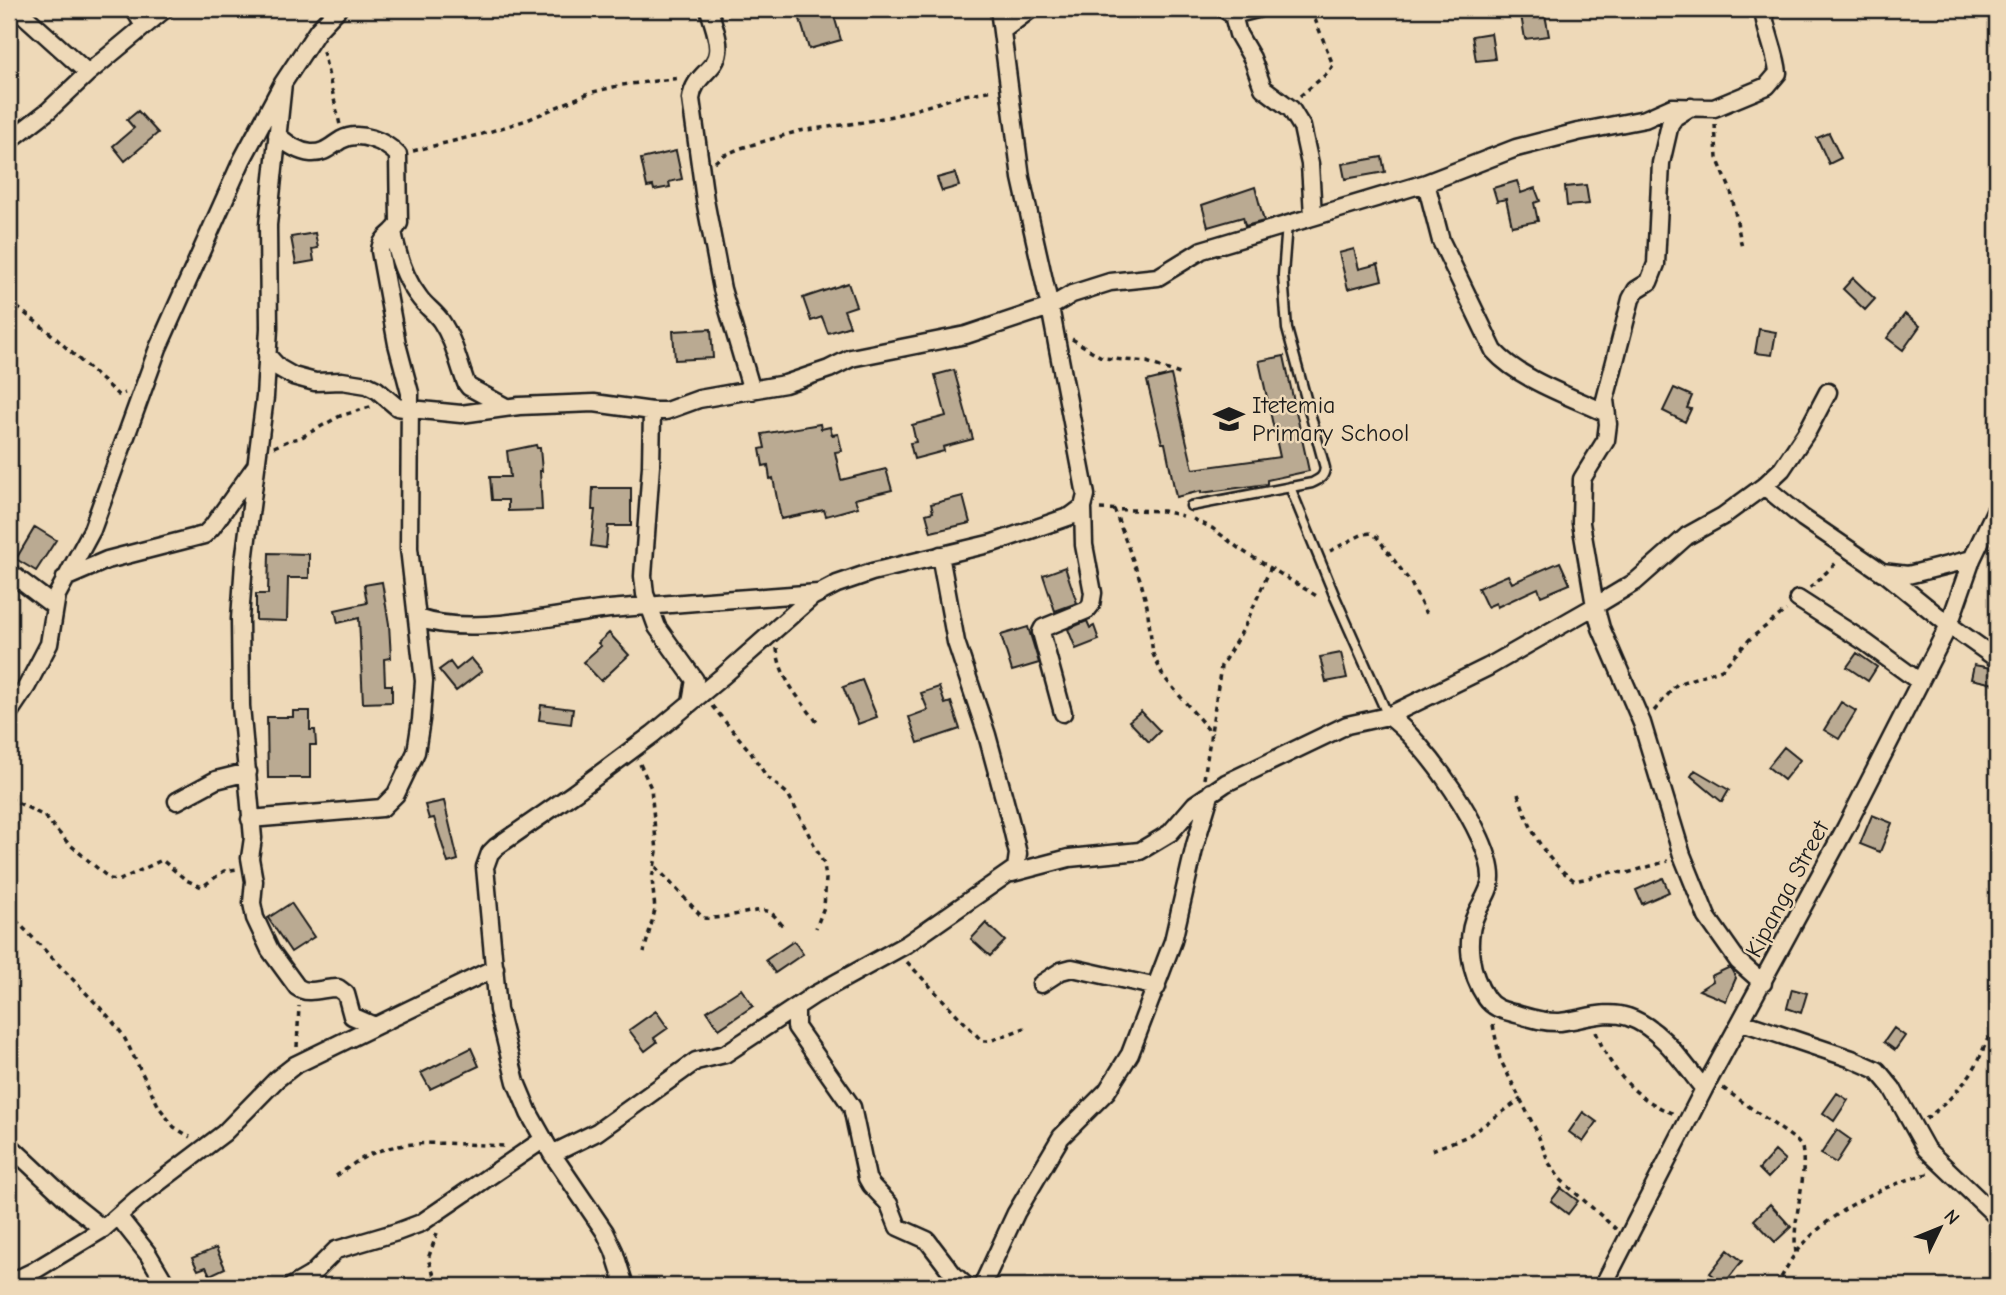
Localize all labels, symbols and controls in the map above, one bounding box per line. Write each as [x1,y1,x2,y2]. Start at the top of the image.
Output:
place label: Itetemia Primary School [1252,391,1409,447]
school or university icon: Itetemia Primary School [1212,402,1246,436]
street label: Kipanga Street [1739,815,1835,962]
north arrow [1904,1194,1974,1264]
text: N [1939,1205,1964,1229]

